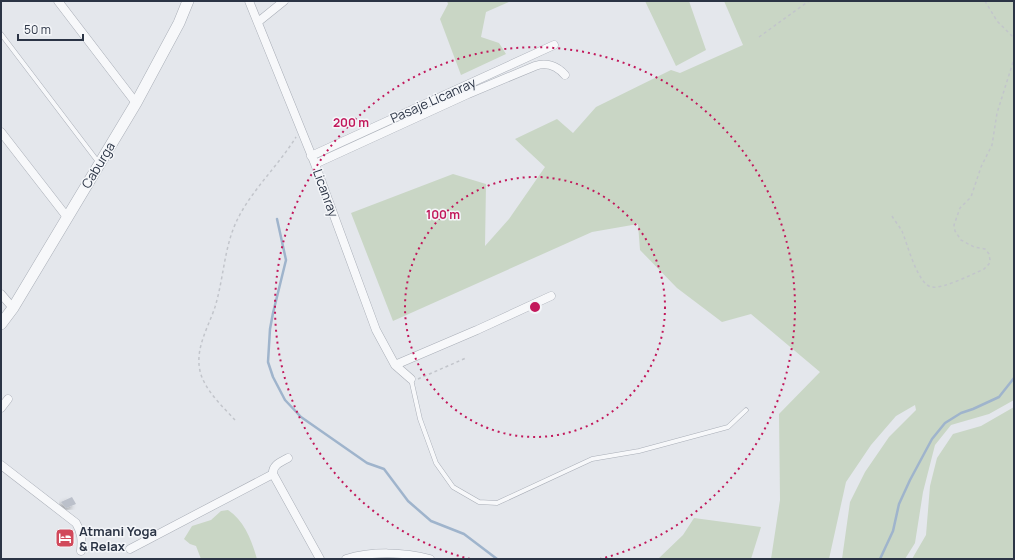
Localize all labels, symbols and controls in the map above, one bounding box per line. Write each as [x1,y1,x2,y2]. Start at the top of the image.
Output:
scale bar [18,16,83,42]
text: 50 m [24,21,51,38]
street label: Pasaje Licanray [387,73,479,127]
text: 200 m [333,114,369,131]
street label: Caburga [77,138,119,192]
street label: Licanray [309,166,343,220]
text: 100 m [426,206,460,223]
centre of rings [528,300,542,314]
place label: Atmani Yoga & Relax [79,522,157,555]
hotel icon: Atmani Yoga & Relax [54,527,76,549]

